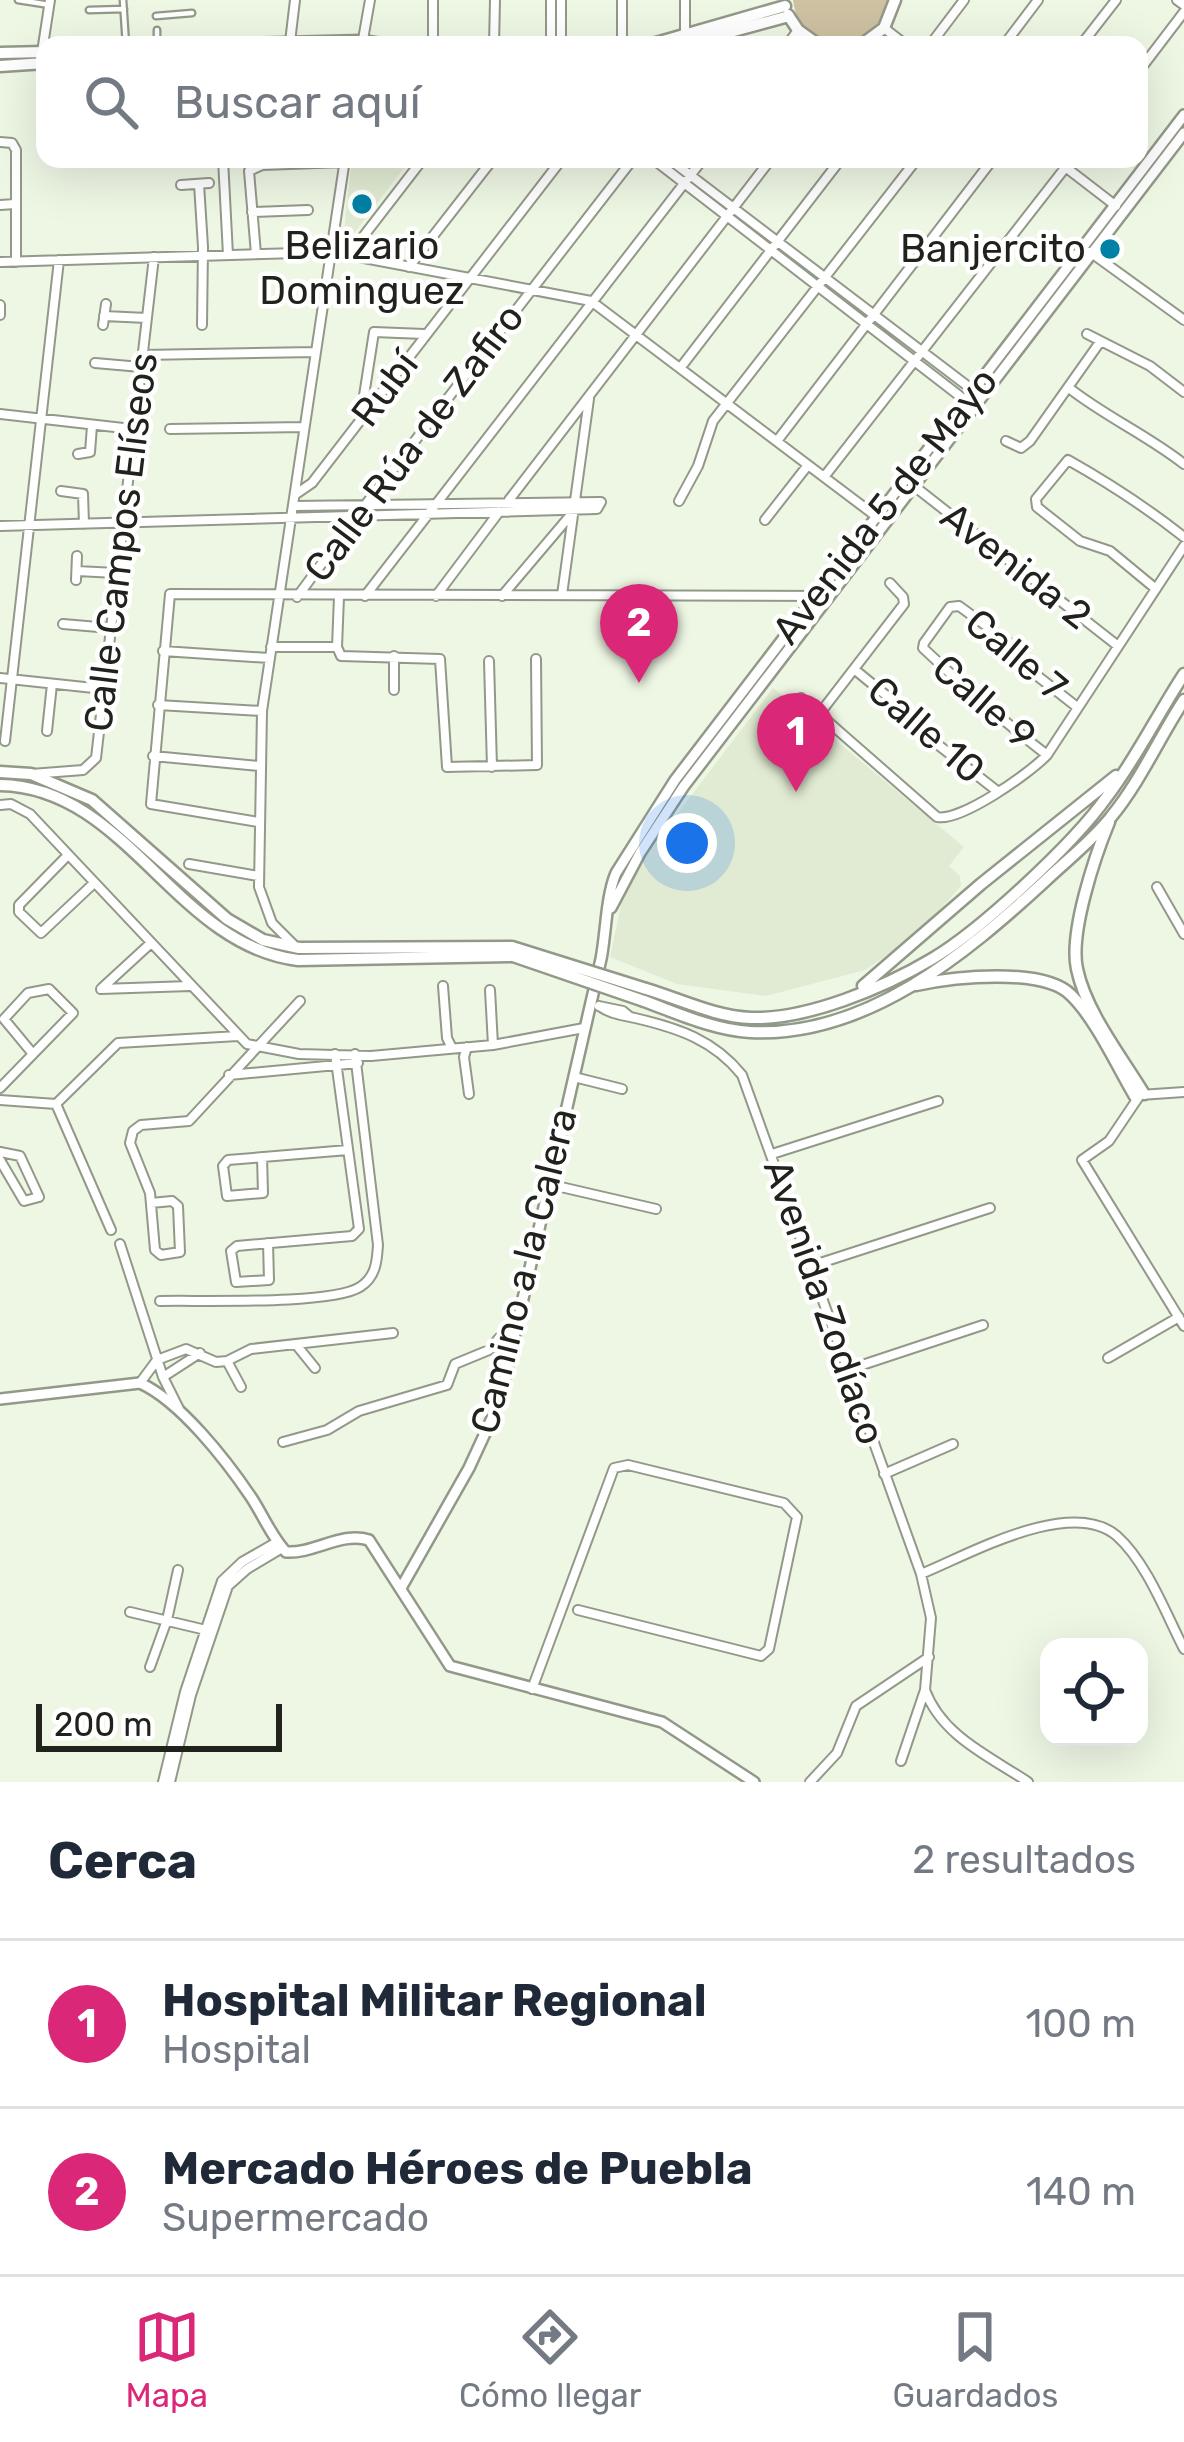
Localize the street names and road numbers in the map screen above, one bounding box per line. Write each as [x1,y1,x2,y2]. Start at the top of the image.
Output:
street label: Calle Rúa de Zafiro [295,295,533,591]
street label: Rubí [342,341,429,435]
street label: Calle Campos Elíseos [75,350,167,734]
street label: Avenida 5 de Mayo [763,359,1007,653]
street label: Avenida 2 [932,493,1100,639]
street label: Calle 7 [956,600,1076,710]
street label: Calle 9 [923,645,1045,759]
street label: Calle 10 [858,667,994,793]
street label: Camino a la Calera [461,1104,587,1438]
street label: Avenida Zodíaco [754,1153,894,1451]

